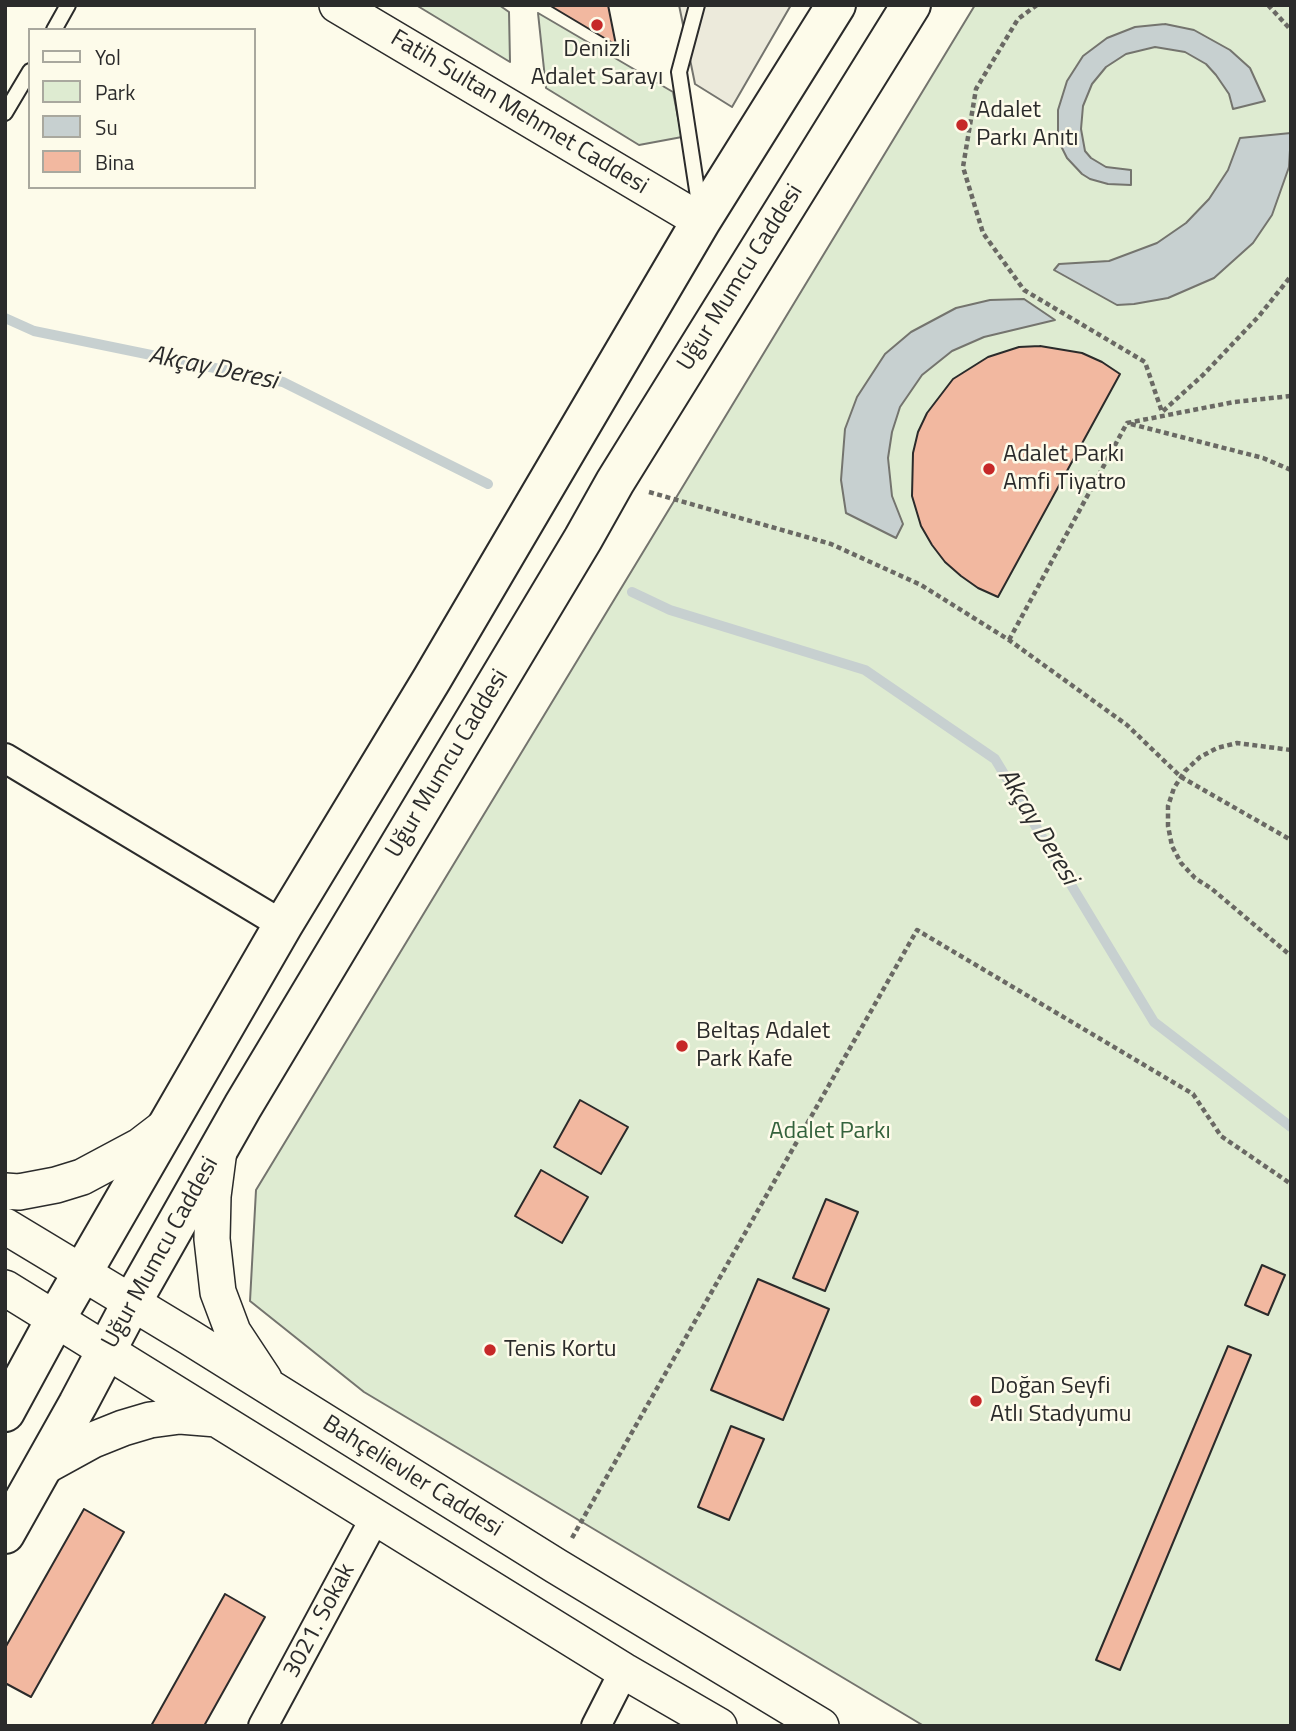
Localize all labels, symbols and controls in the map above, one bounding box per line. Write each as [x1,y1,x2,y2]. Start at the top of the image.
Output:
marker: Denizli Adalet Sarayı [589,17,605,33]
street label: Fatih Sultan Mehmet Caddesi [385,25,653,201]
legend [28,28,256,189]
place label: Denizli Adalet Sarayı [531,36,663,92]
text: Yol [95,41,121,73]
text: Park [95,76,135,108]
place label: Adalet Parkı Anıtı [976,97,1079,153]
text: Su [95,111,118,143]
marker: Adalet Parkı Anıtı [954,117,970,133]
text: Bina [95,146,134,178]
street label: Uğur Mumcu Caddesi [672,179,810,377]
water label: Akçay Deresi [146,340,280,398]
place label: Adalet Parkı Amfi Tiyatro [1003,441,1126,497]
marker: Adalet Parkı Amfi Tiyatro [981,461,997,477]
street label: Uğur Mumcu Caddesi [380,665,516,863]
water label: Akçay Deresi [990,763,1084,891]
place label: Beltaş Adalet Park Kafe [696,1018,830,1074]
marker: Beltaş Adalet Park Kafe [674,1038,690,1054]
park label: Adalet Parkı [769,1118,891,1146]
street label: Uğur Mumcu Caddesi [96,1152,226,1354]
place label: Tenis Kortu [504,1336,617,1364]
marker: Tenis Kortu [482,1342,498,1358]
place label: Doğan Seyfi Atlı Stadyumu [990,1373,1132,1429]
marker: Doğan Seyfi Atlı Stadyumu [968,1393,984,1409]
street label: Bahçelievler Caddesi [317,1410,507,1544]
street label: 3021. Sokak [278,1559,362,1683]

